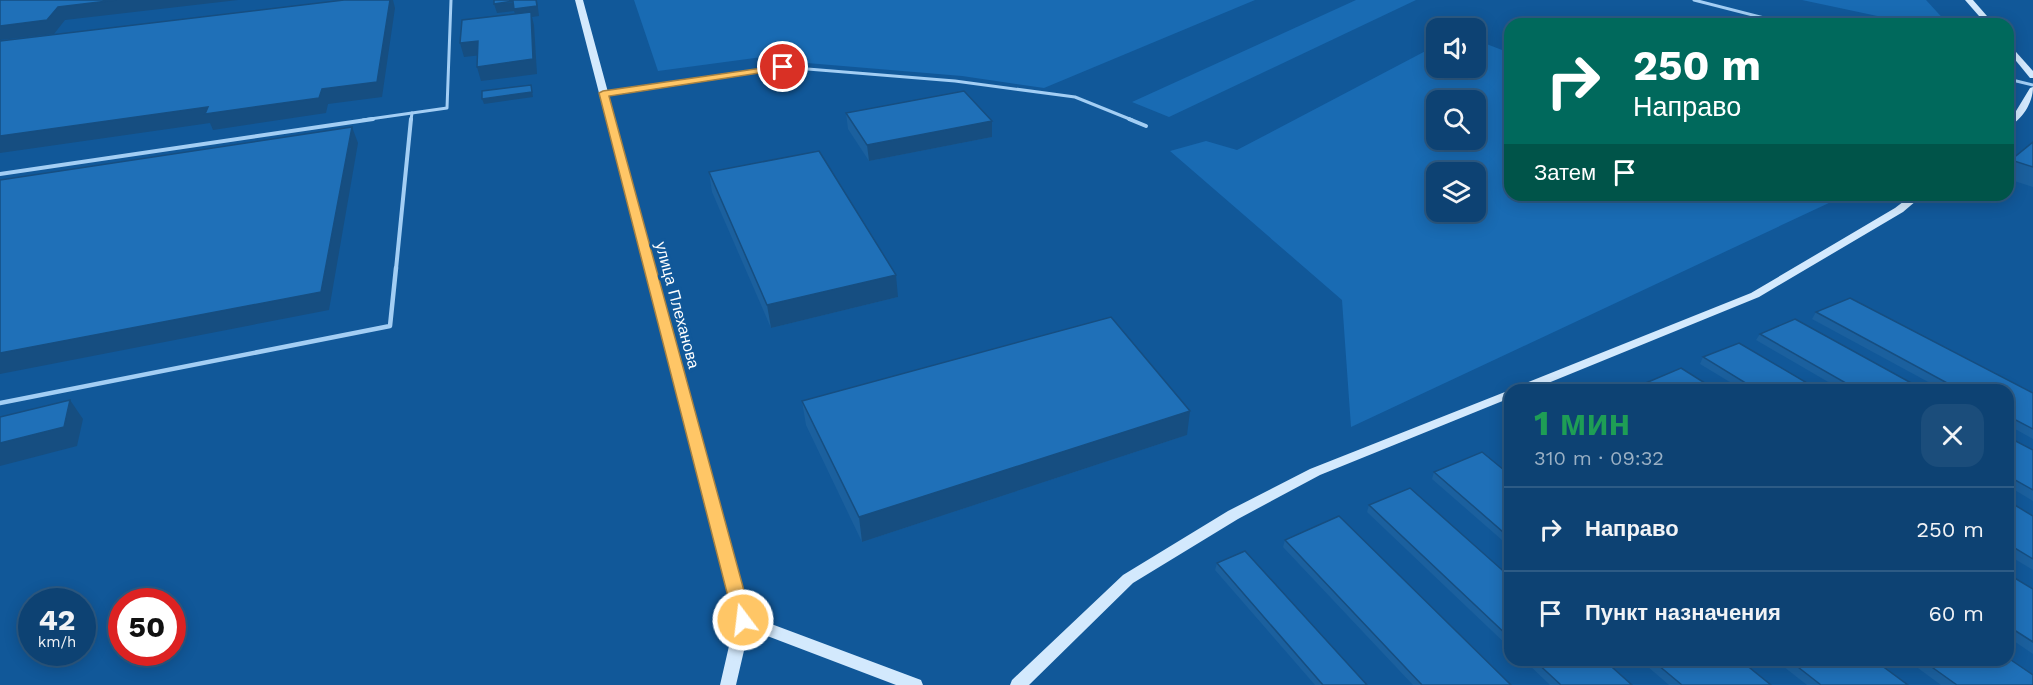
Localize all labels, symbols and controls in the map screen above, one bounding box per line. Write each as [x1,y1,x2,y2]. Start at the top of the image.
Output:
map controls [1426,18,1486,222]
button: sound [1426,18,1486,78]
pin [757,41,808,92]
text: 250 m [1633,41,1761,90]
icon: right [1534,42,1612,120]
icon: arrive [766,50,799,83]
button: search [1426,90,1486,150]
text: Направо [1633,91,1741,123]
icon: arrive [1608,156,1641,189]
text: Затем [1534,160,1596,185]
button: layers [1426,162,1486,222]
street label: улица Плеханова [651,240,704,371]
text: 1 мин [1534,402,1630,444]
button: close [1921,404,1984,467]
text: 310 m · 09:32 [1534,446,1664,470]
icon: right [1534,513,1567,546]
text: Направо [1585,516,1679,541]
text: 250 m [1916,517,1984,542]
speed limit sign: 50 [108,588,186,666]
position arrow [711,588,775,652]
icon: arrive [1534,597,1567,630]
text: Пункт назначения [1585,600,1781,625]
text: 60 m [1928,601,1984,626]
text: 42 [39,602,75,637]
text: km/h [38,633,76,651]

